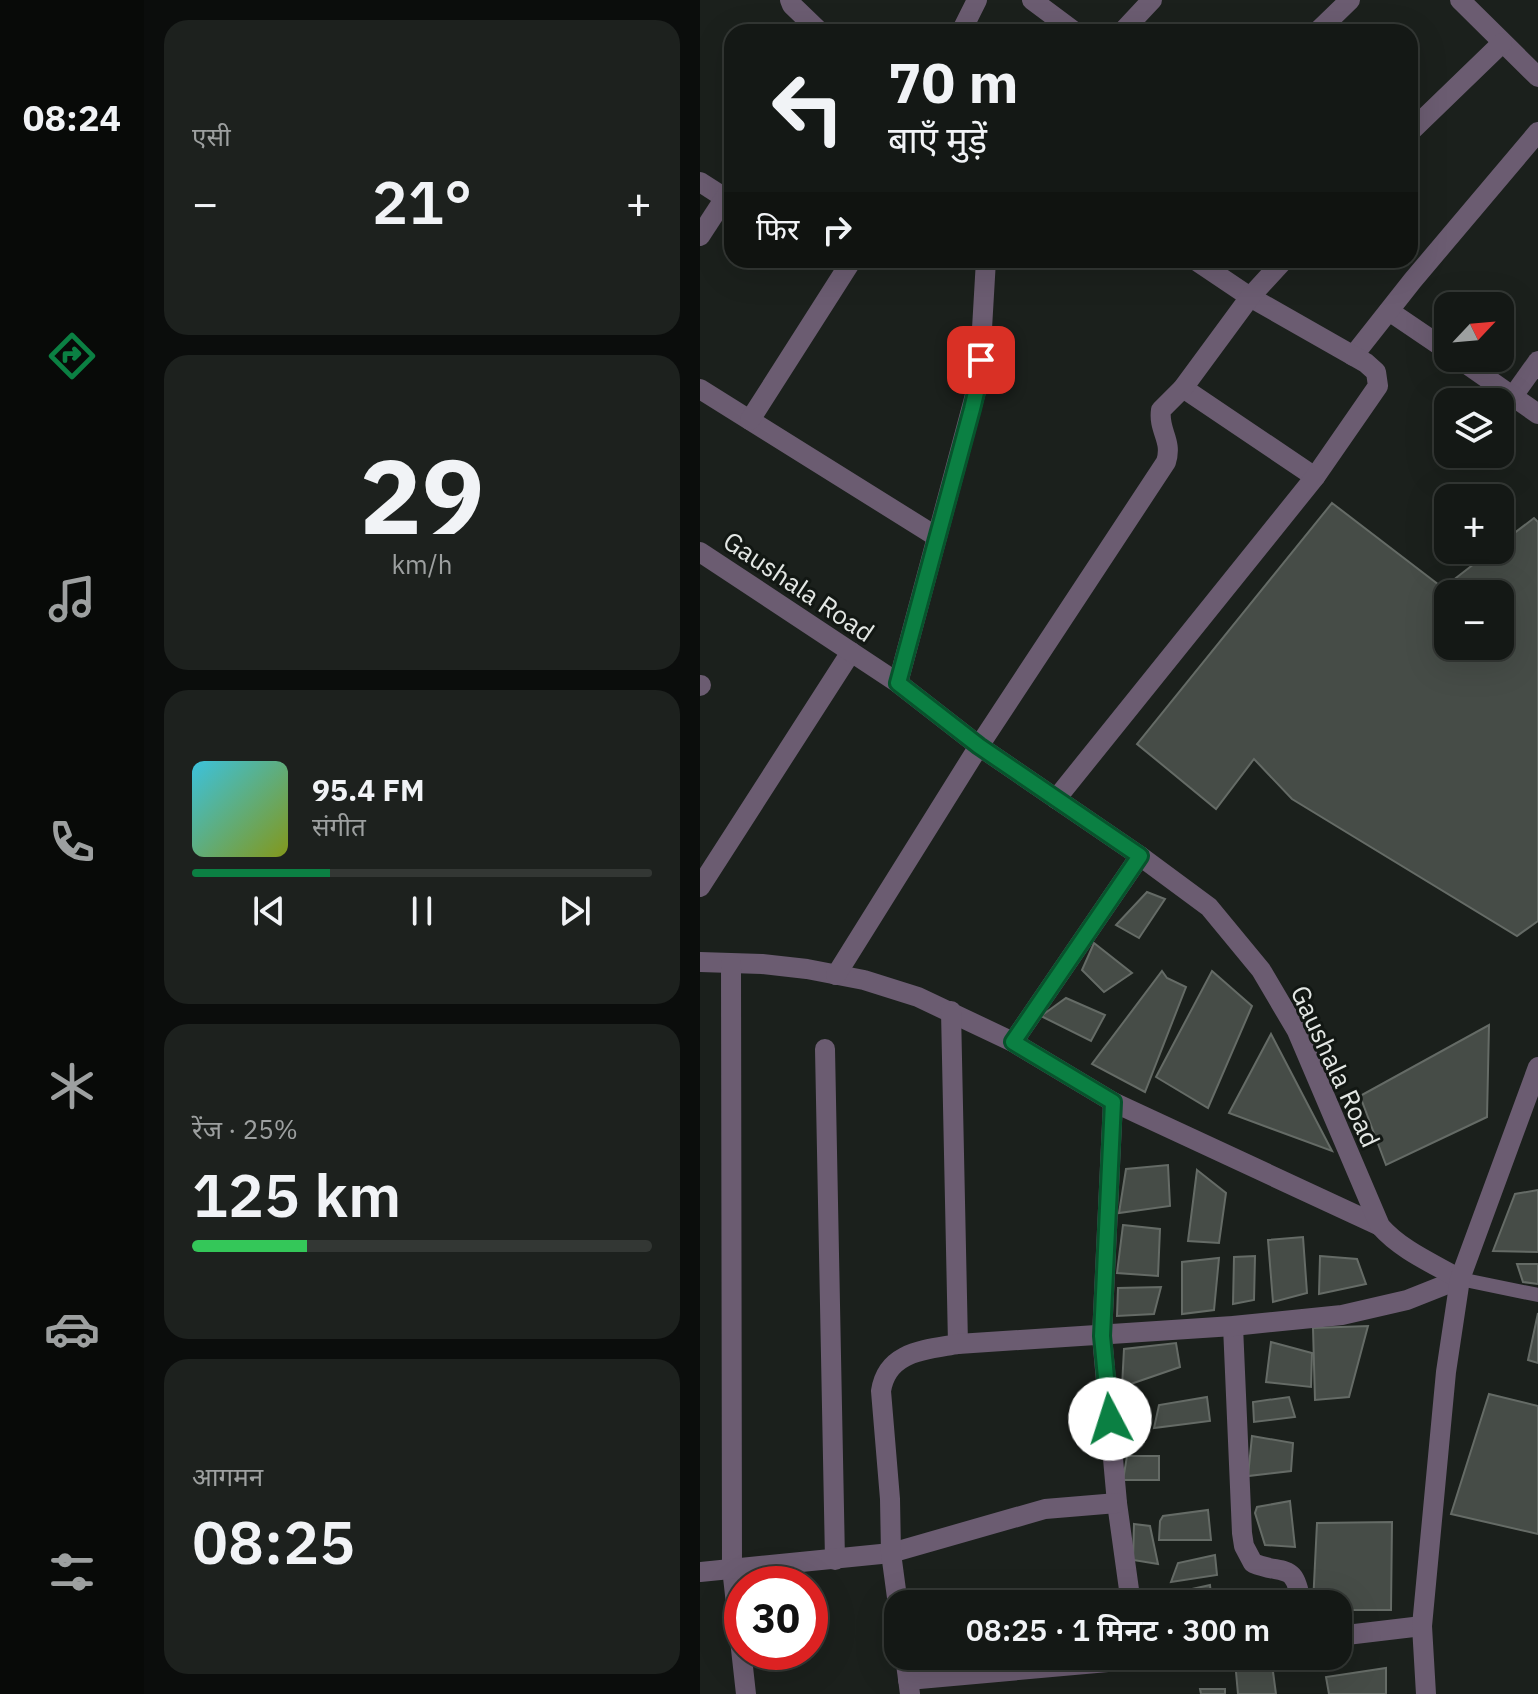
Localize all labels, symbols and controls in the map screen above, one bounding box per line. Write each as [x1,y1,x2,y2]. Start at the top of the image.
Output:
text: 70 m [888,46,1018,118]
icon: left [756,56,860,160]
text: 08:24 [23,94,121,141]
text: बाएँ मुड़ें [888,116,987,163]
text: एसी [192,119,231,153]
text: 21° [372,162,472,241]
text: − [192,174,218,231]
text: + [626,174,652,231]
icon: right [815,208,859,252]
text: फिर [756,209,799,248]
north arrow [1434,292,1514,372]
map controls [1434,292,1514,660]
pin [947,326,1015,394]
icon: directions [44,328,100,384]
icon: arrive [959,338,1003,382]
button: layers [1434,388,1514,468]
text: 29 [360,427,484,563]
button: + [1434,484,1514,564]
street label: Gaushala Road [717,523,881,649]
text: km/h [391,547,453,581]
icon: music [44,571,100,627]
button: − [1434,580,1514,660]
text: 95.4 FM [312,770,425,809]
text: संगीत [312,809,366,843]
icon: phone [44,814,100,870]
icon: previous [247,889,291,933]
icon: pause [400,889,444,933]
icon: next [553,889,597,933]
street label: Gaushala Road [1284,980,1388,1152]
icon: climate [44,1058,100,1114]
text: रेंज · 25% [192,1112,298,1146]
text: 125 km [192,1155,401,1234]
icon: car [44,1301,100,1357]
position arrow [1068,1377,1152,1461]
text: आगमन [192,1459,263,1493]
text: 08:25 [192,1502,355,1581]
icon: filters [44,1544,100,1600]
speed limit sign: 30 [724,1566,828,1670]
text: 08:25 · 1 मिनट · 300 m [966,1610,1270,1649]

